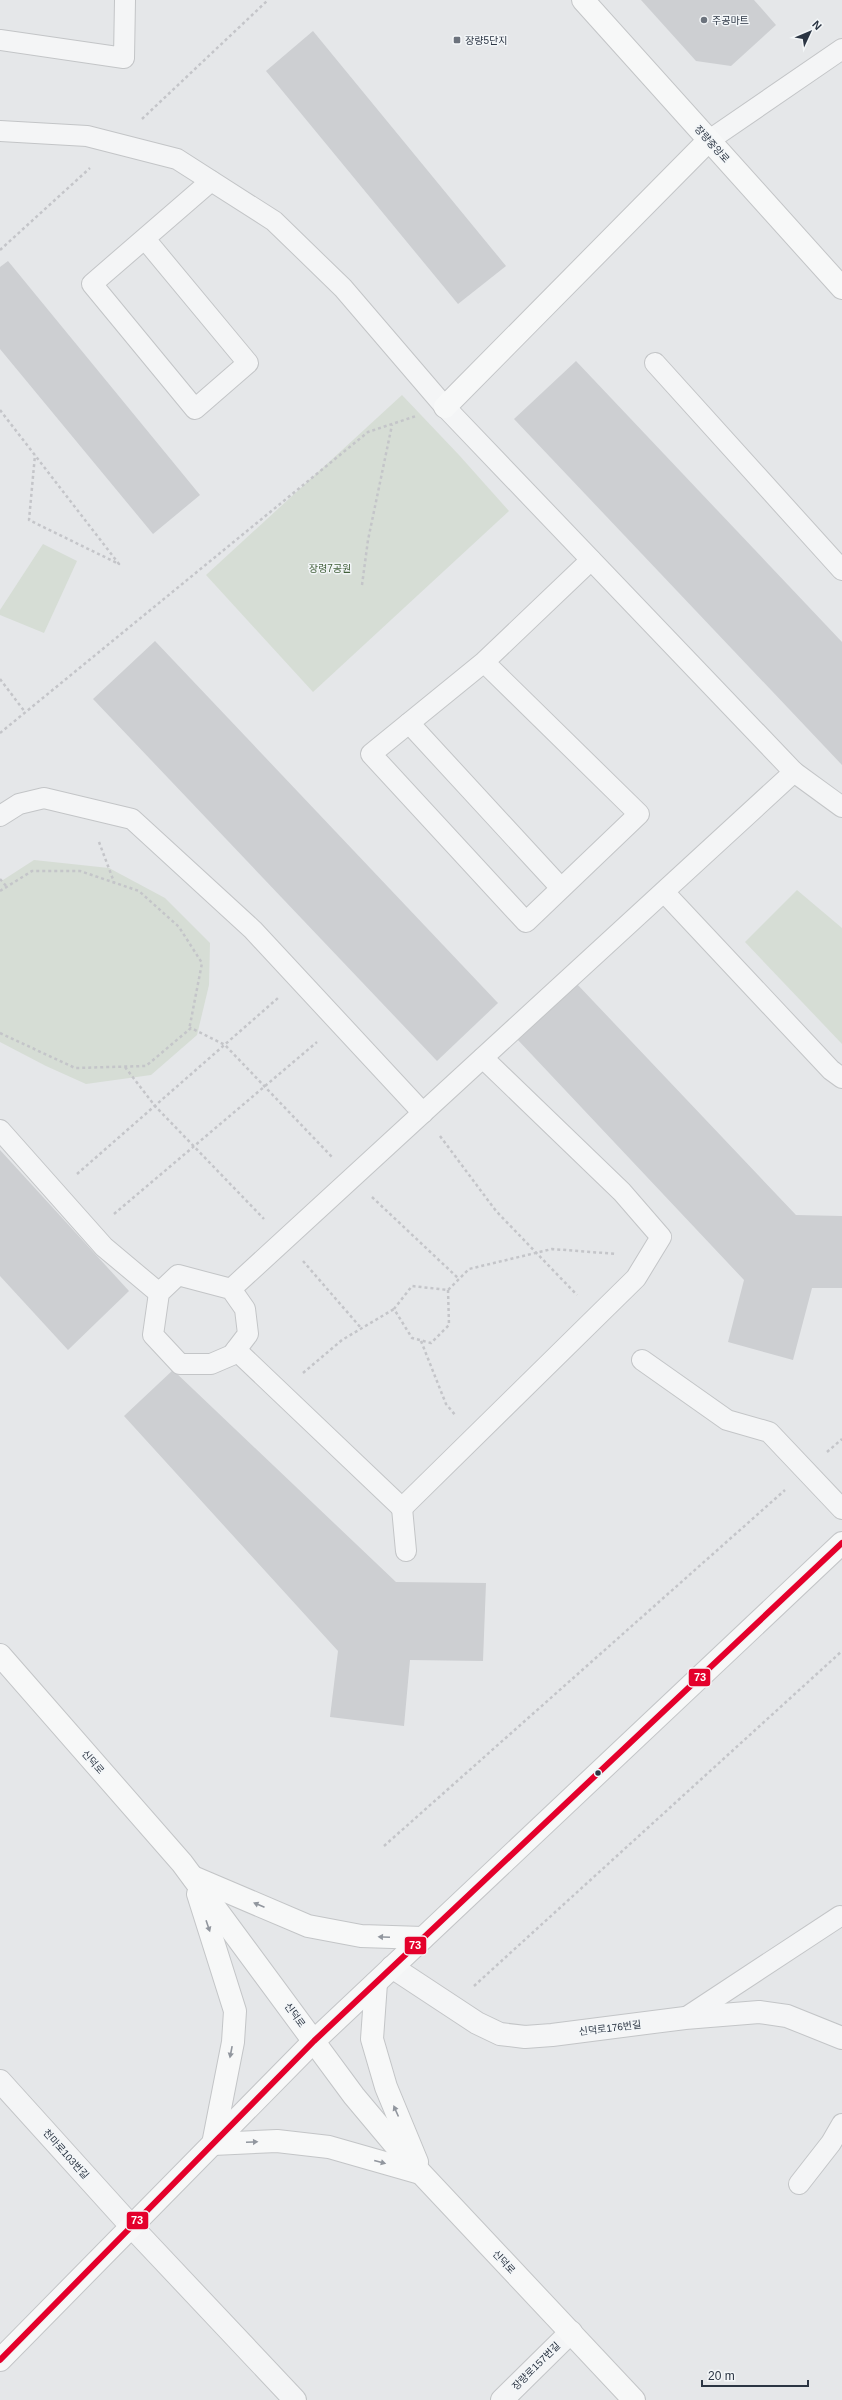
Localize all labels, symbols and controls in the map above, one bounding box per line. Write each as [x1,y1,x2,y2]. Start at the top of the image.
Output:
north arrow [790,12,830,52]
marker: 주공마트 [699,15,709,25]
place label: 주공마트 [712,15,749,26]
text: N [810,18,824,32]
marker: 장량5단지 [452,35,462,45]
place label: 장량5단지 [465,35,507,46]
street label: 장량중앙로 [693,123,731,165]
park label: 장령7공원 [309,563,351,574]
line badge: 73 [688,1668,711,1687]
text: 73 [694,1671,706,1683]
street label: 신덕로 [80,1748,106,1776]
unlabelled marker [593,1768,603,1778]
one-way arrow [253,1902,265,1908]
one-way arrow [206,1921,212,1933]
one-way arrow [378,1933,390,1940]
line badge: 73 [404,1936,427,1955]
text: 73 [409,1939,421,1951]
street label: 신덕로 [282,2001,308,2029]
street label: 신덕로176번길 [578,2019,642,2037]
one-way arrow [228,2046,234,2058]
one-way arrow [393,2105,399,2116]
street label: 천마로103번길 [41,2127,91,2181]
one-way arrow [246,2139,258,2146]
one-way arrow [374,2159,386,2165]
line badge: 73 [126,2211,149,2230]
text: 73 [131,2214,143,2226]
street label: 신덕로 [491,2248,517,2276]
street label: 장량로157번길 [510,2340,562,2392]
scale bar [702,2362,808,2388]
text: 20 m [708,2369,735,2383]

